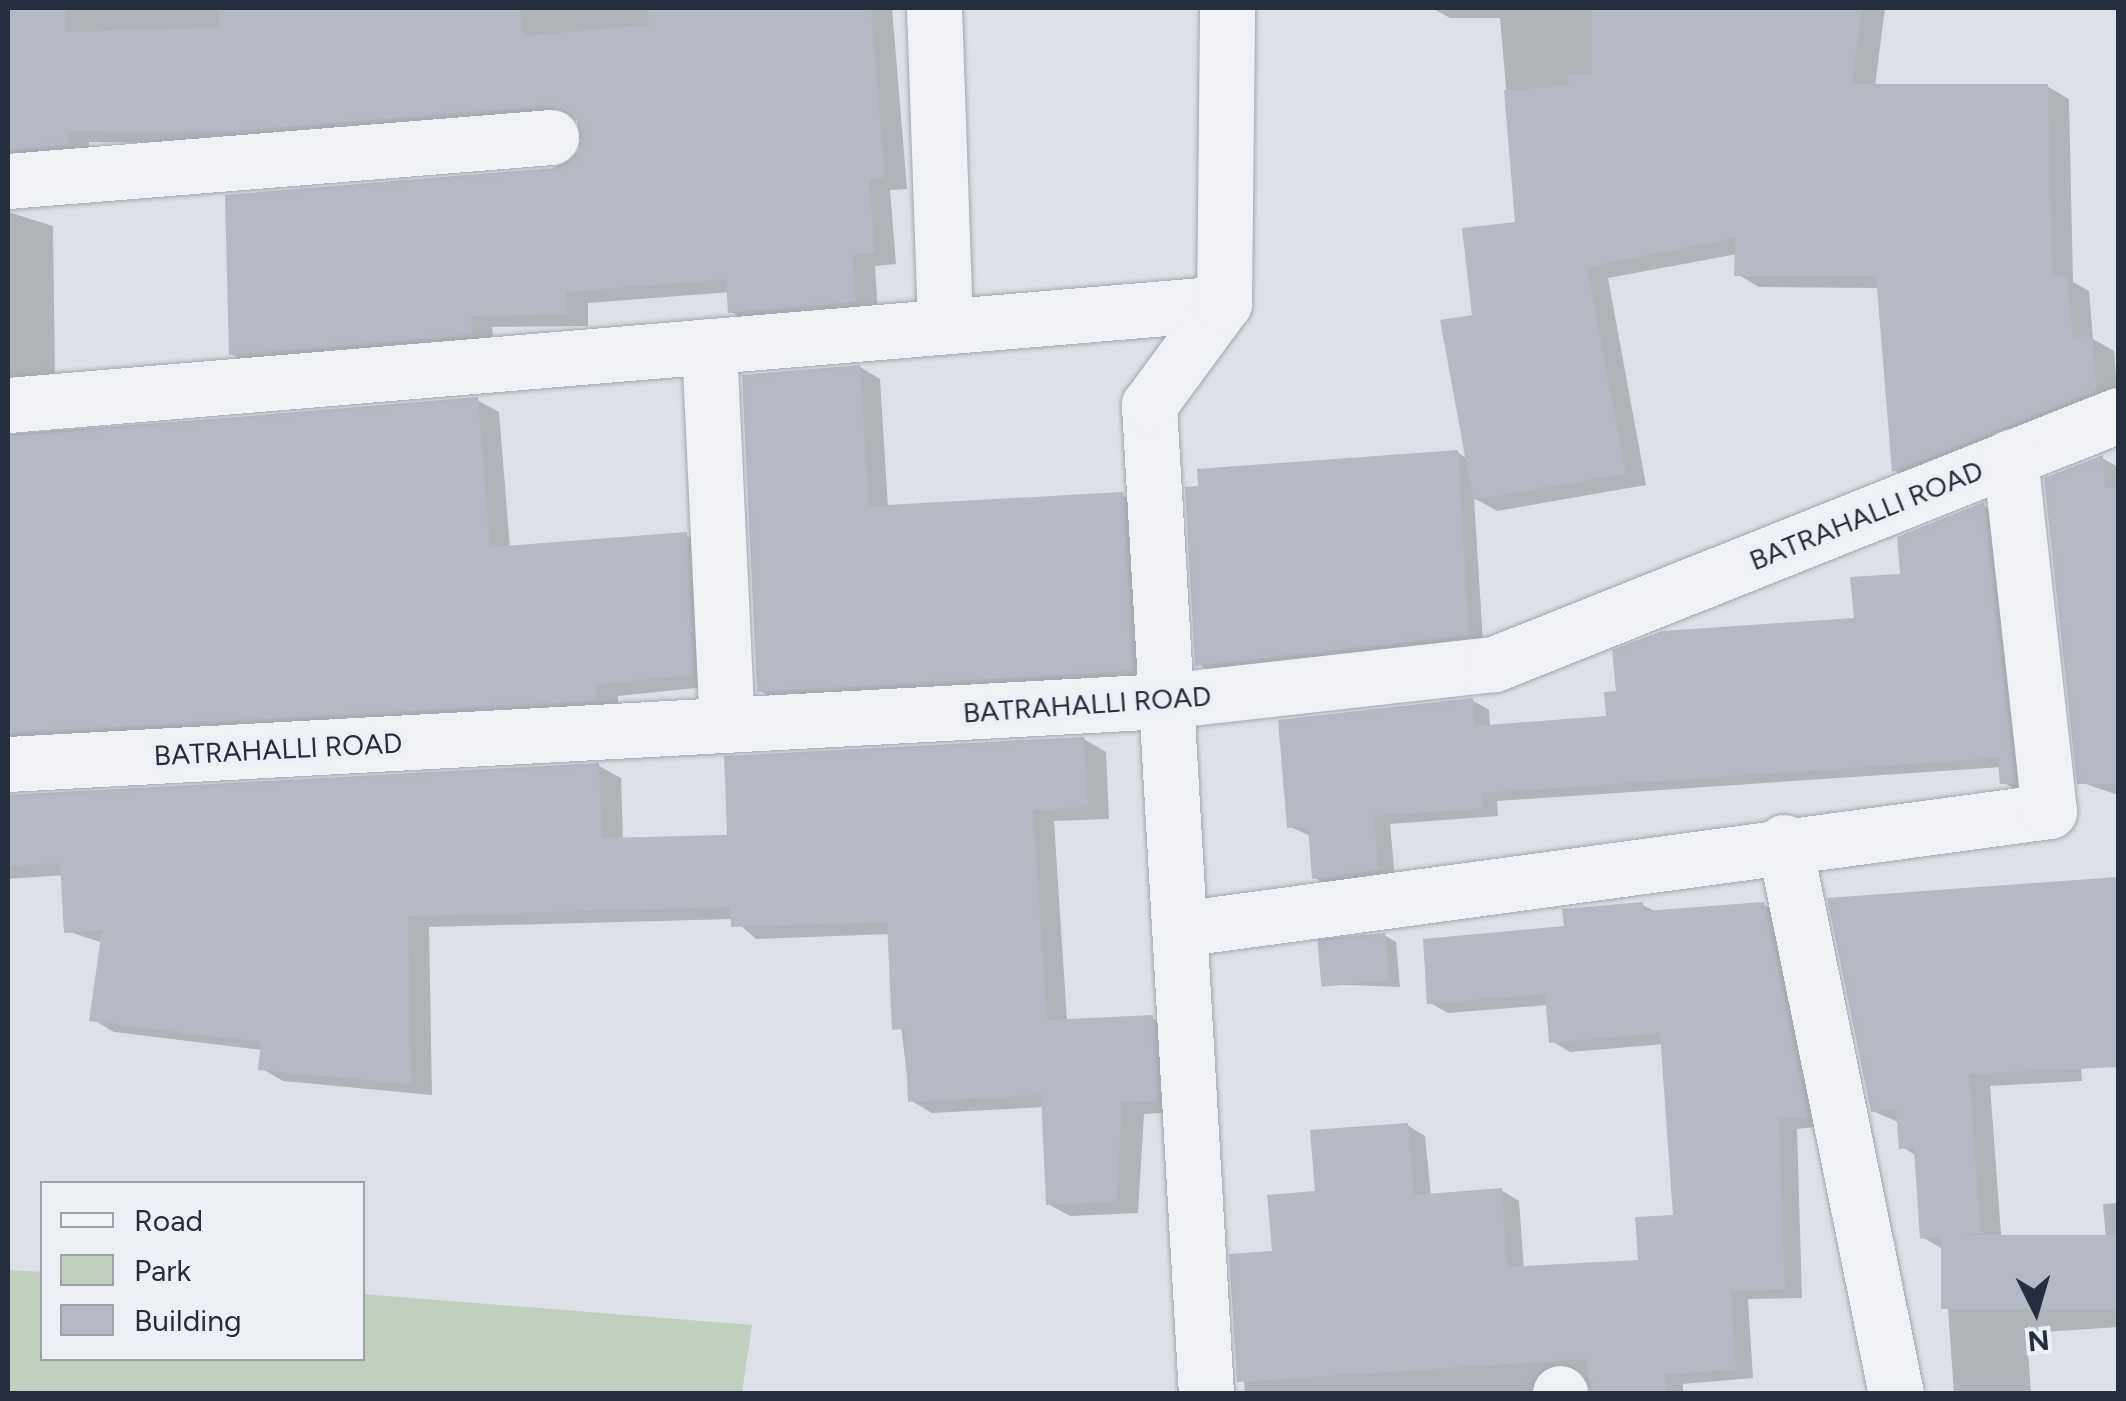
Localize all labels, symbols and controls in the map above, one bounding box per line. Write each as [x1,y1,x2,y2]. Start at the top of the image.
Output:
street label: BATRAHALLI ROAD [1744,453,1988,577]
street label: BATRAHALLI ROAD [962,679,1212,729]
street label: BATRAHALLI ROAD [153,726,403,772]
legend [40,1181,365,1361]
text: Road [134,1202,203,1239]
text: Park [134,1252,191,1289]
north arrow [1986,1261,2086,1361]
text: Building [134,1302,242,1339]
text: N [2026,1323,2051,1359]

